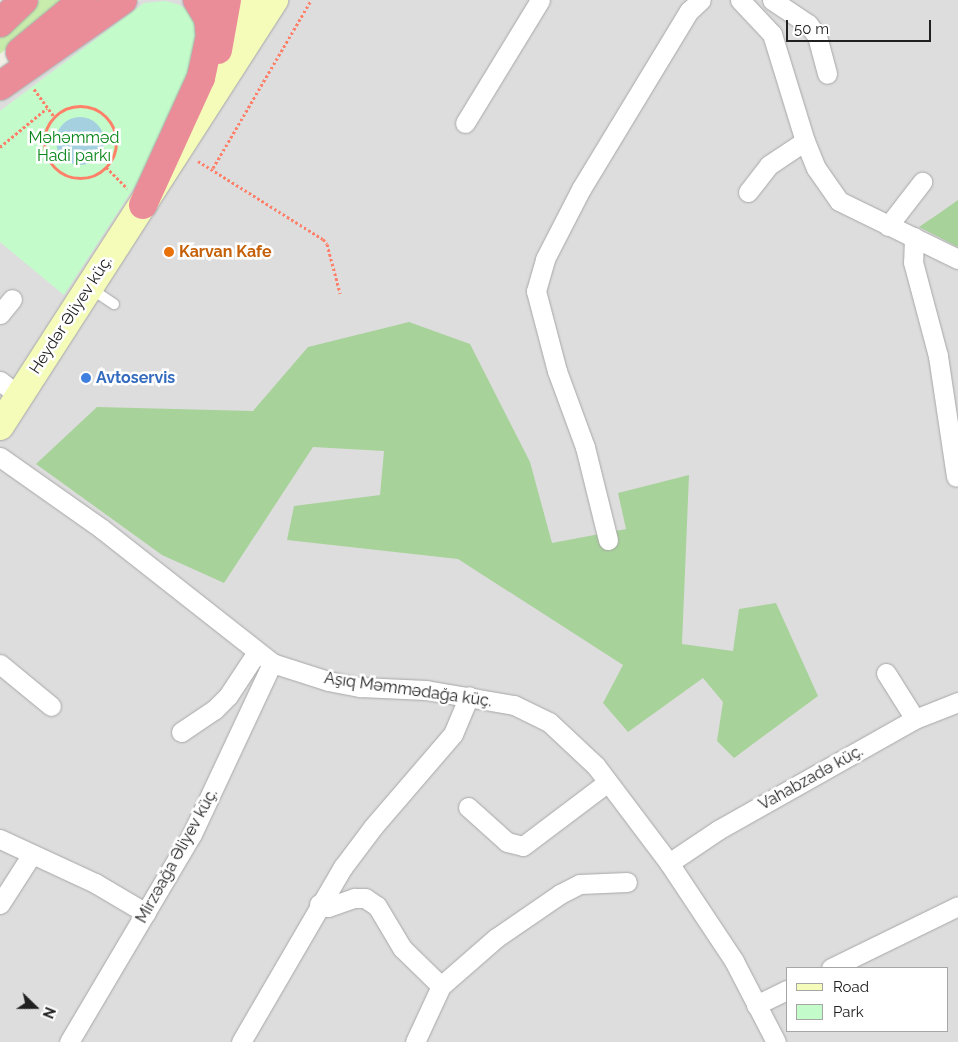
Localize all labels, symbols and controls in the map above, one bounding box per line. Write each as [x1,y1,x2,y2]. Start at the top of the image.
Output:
scale bar [788,10,933,42]
text: 50 m [794,20,829,38]
park label: Məhəmməd Hadi parkı [29,128,119,166]
place label: Karvan Kafe [179,242,271,262]
marker: Karvan Kafe [163,246,175,258]
street label: Heydər Əliyev küç. [25,252,117,378]
place label: Avtoservis [96,368,175,388]
marker: Avtoservis [80,372,92,384]
street label: Aşıq Məmmədağa küç. [323,669,493,711]
street label: Vahabzadə küç. [755,741,867,815]
street label: Mirzəağa Əliyev küç. [132,785,222,927]
legend [786,967,948,1032]
text: Road [833,978,869,996]
north arrow [10,982,60,1032]
text: Park [833,1003,864,1021]
text: N [39,1005,58,1021]

